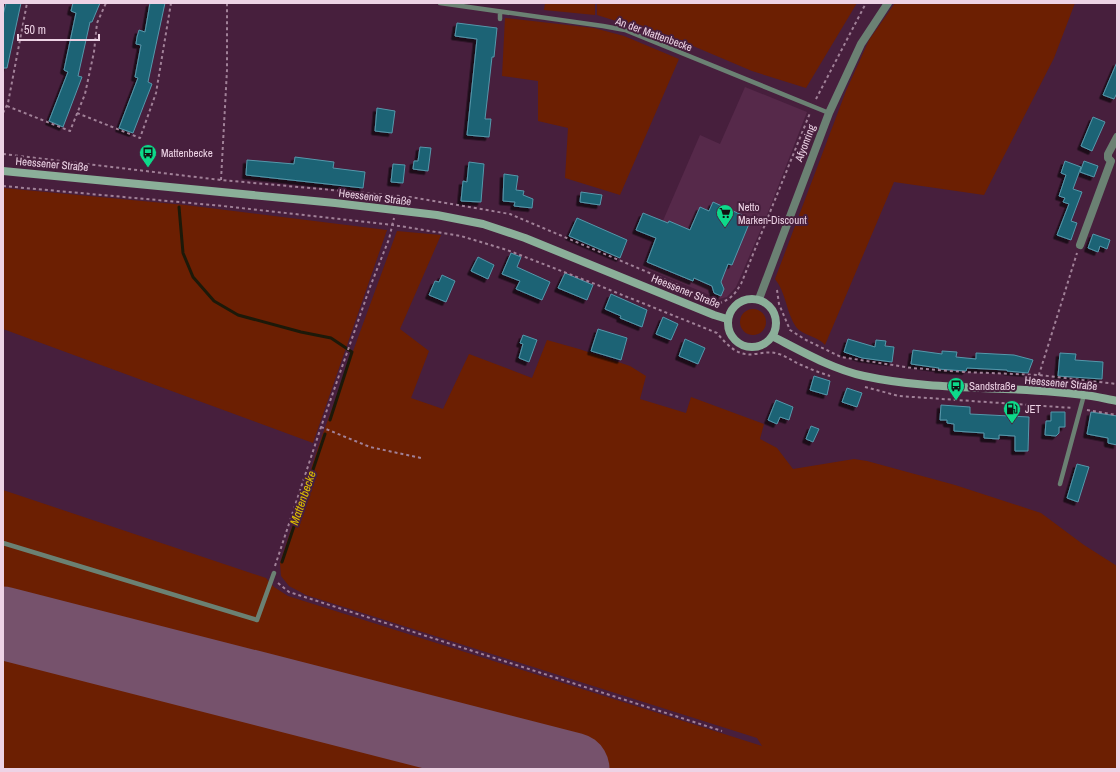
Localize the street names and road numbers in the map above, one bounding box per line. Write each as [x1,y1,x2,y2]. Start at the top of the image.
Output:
street label: An der Mattenbecke [613,13,694,54]
street label: Afyonring [791,122,818,164]
street label: Heessener Straße [15,154,89,174]
street label: Heessener Straße [338,186,412,208]
street label: Heessener Straße [649,271,723,311]
street label: Heessener Straße [1024,373,1098,393]

